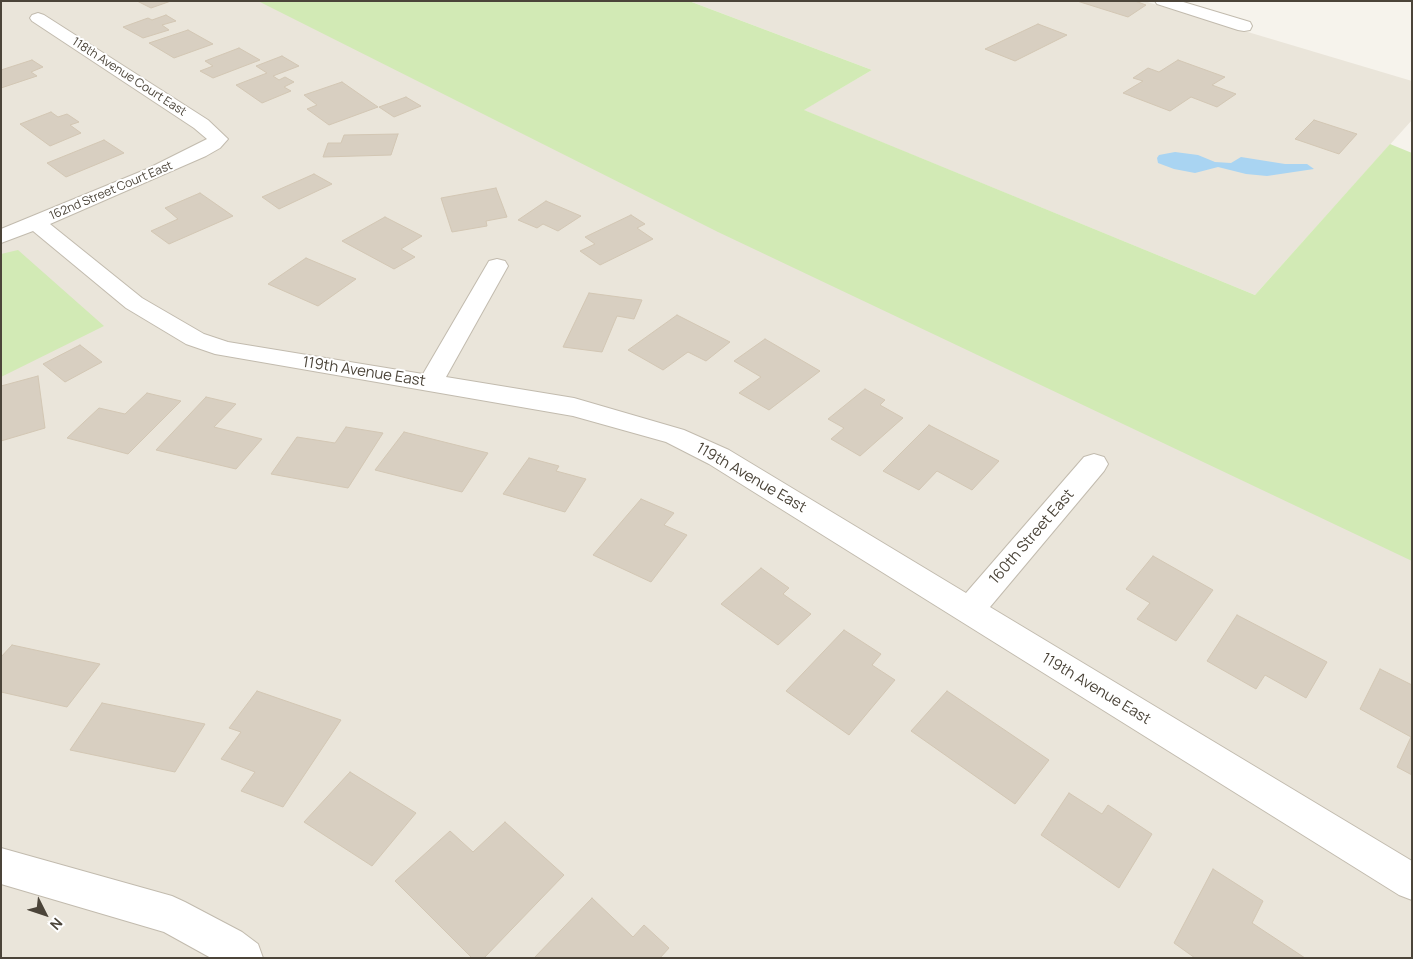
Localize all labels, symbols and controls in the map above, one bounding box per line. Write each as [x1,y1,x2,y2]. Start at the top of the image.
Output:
street label: 118th Avenue Court East [69,35,189,119]
street label: 162nd Street Court East [47,159,175,223]
street label: 119th Avenue East [301,353,427,391]
street label: 119th Avenue East [693,439,809,517]
street label: 160th Street East [986,486,1078,588]
street label: 119th Avenue East [1038,649,1154,729]
north arrow [20,889,70,939]
text: N [46,914,67,934]

